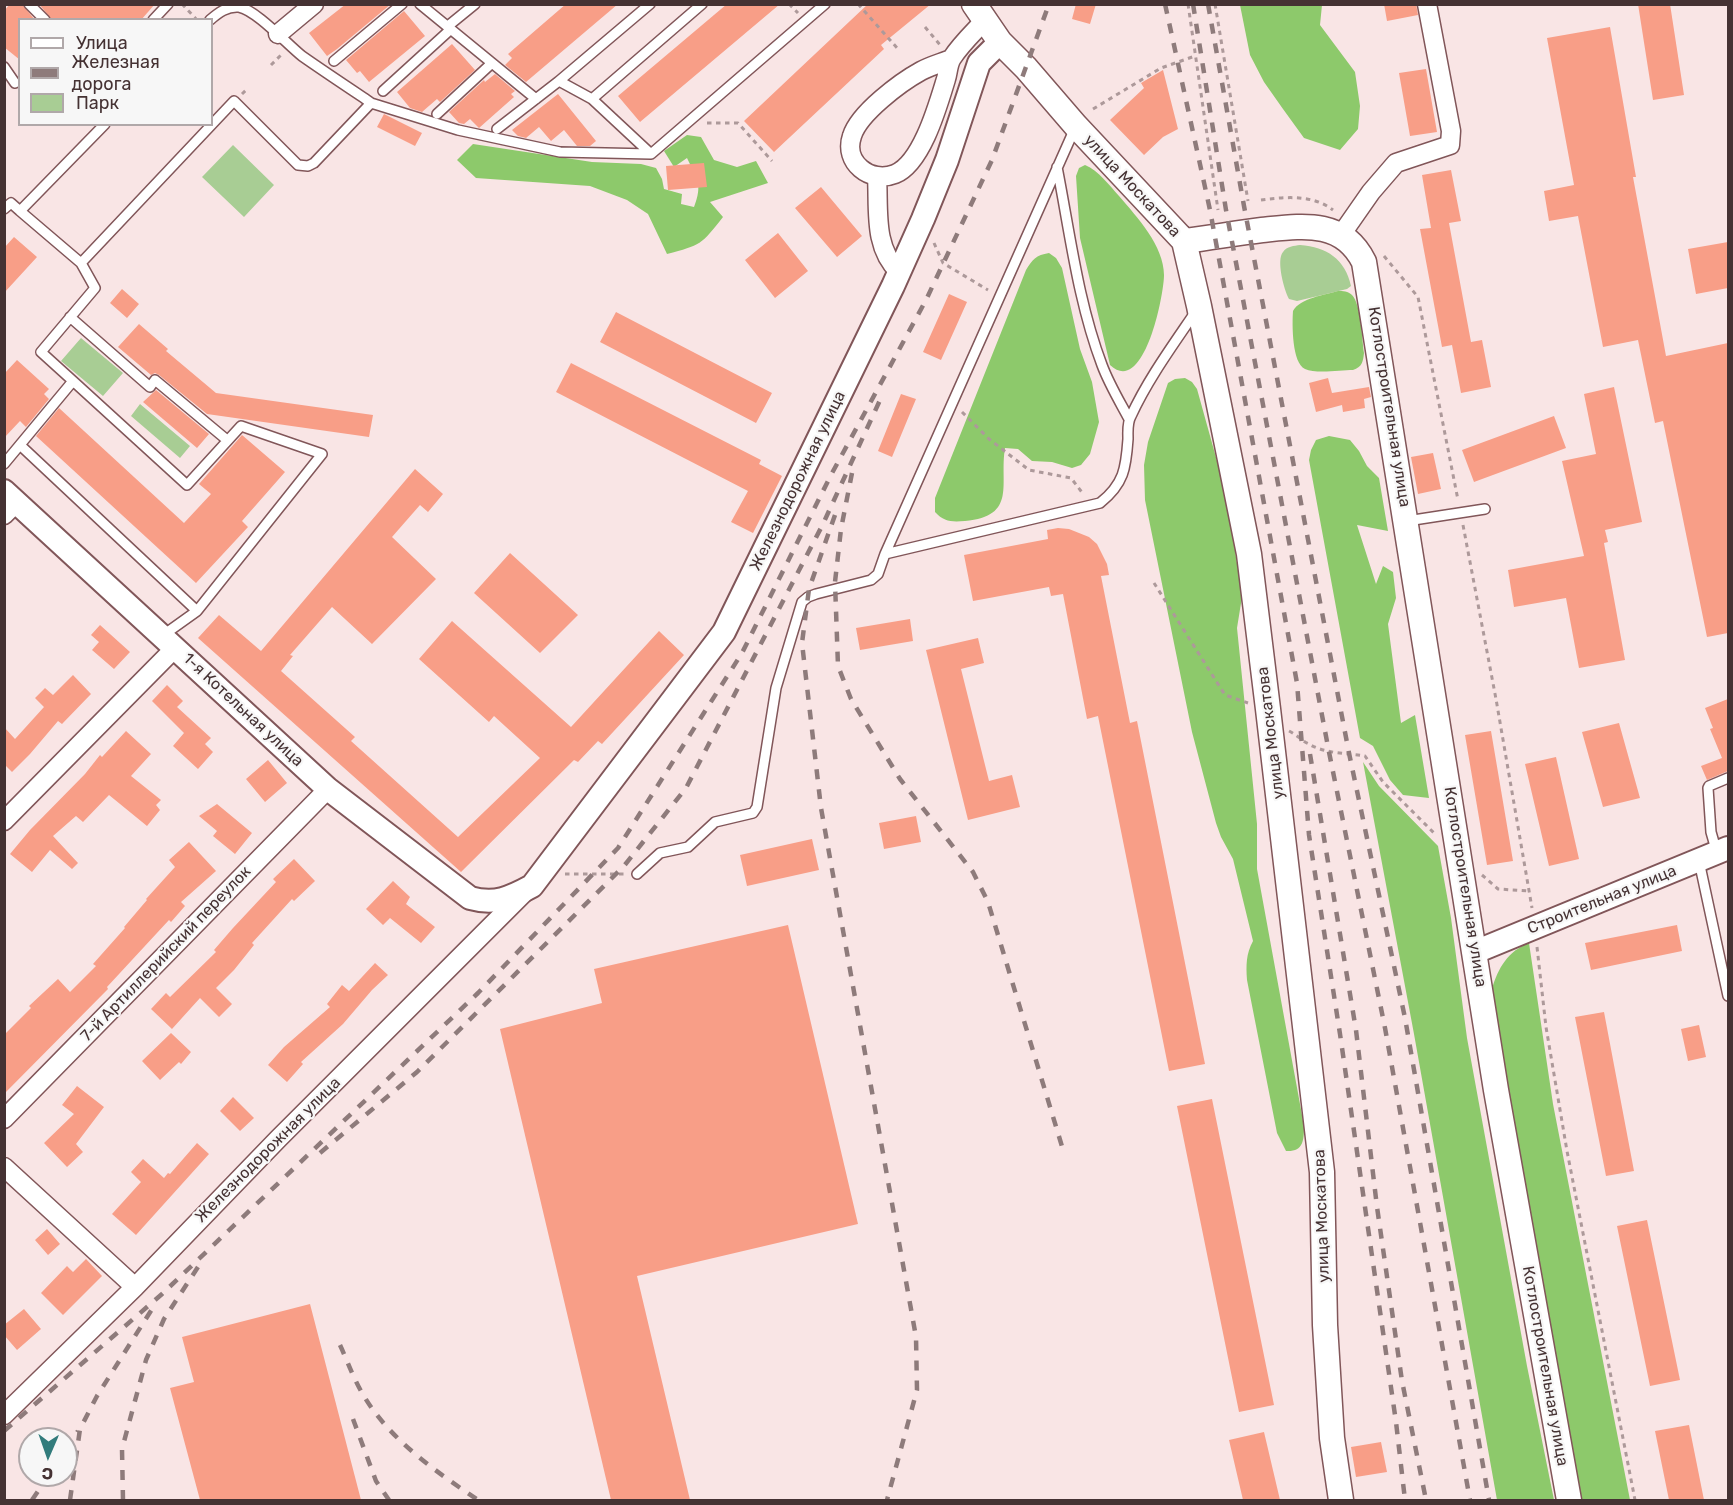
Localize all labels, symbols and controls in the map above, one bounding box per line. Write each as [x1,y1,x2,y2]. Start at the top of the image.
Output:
legend [18,18,213,126]
text: Улица [76,32,128,54]
text: Железная дорога [71,51,160,95]
text: Парк [76,92,119,114]
street label: улица Москатова [1080,131,1184,241]
street label: Котлостроительная улица [1364,305,1414,509]
street label: Железнодорожная улица [746,388,850,574]
street label: 1-я Котельная улица [179,649,307,771]
street label: улица Москатова [1253,666,1289,800]
street label: Котлостроительная улица [1440,785,1490,989]
street label: Строительная улица [1525,861,1679,939]
street label: 7-й Артиллерийский переулок [77,862,255,1046]
street label: Железнодорожная улица [191,1073,345,1227]
street label: улица Москатова [1310,1149,1334,1283]
street label: Котлостроительная улица [1518,1265,1572,1467]
north arrow [18,1427,78,1487]
text: С [41,1464,53,1483]

